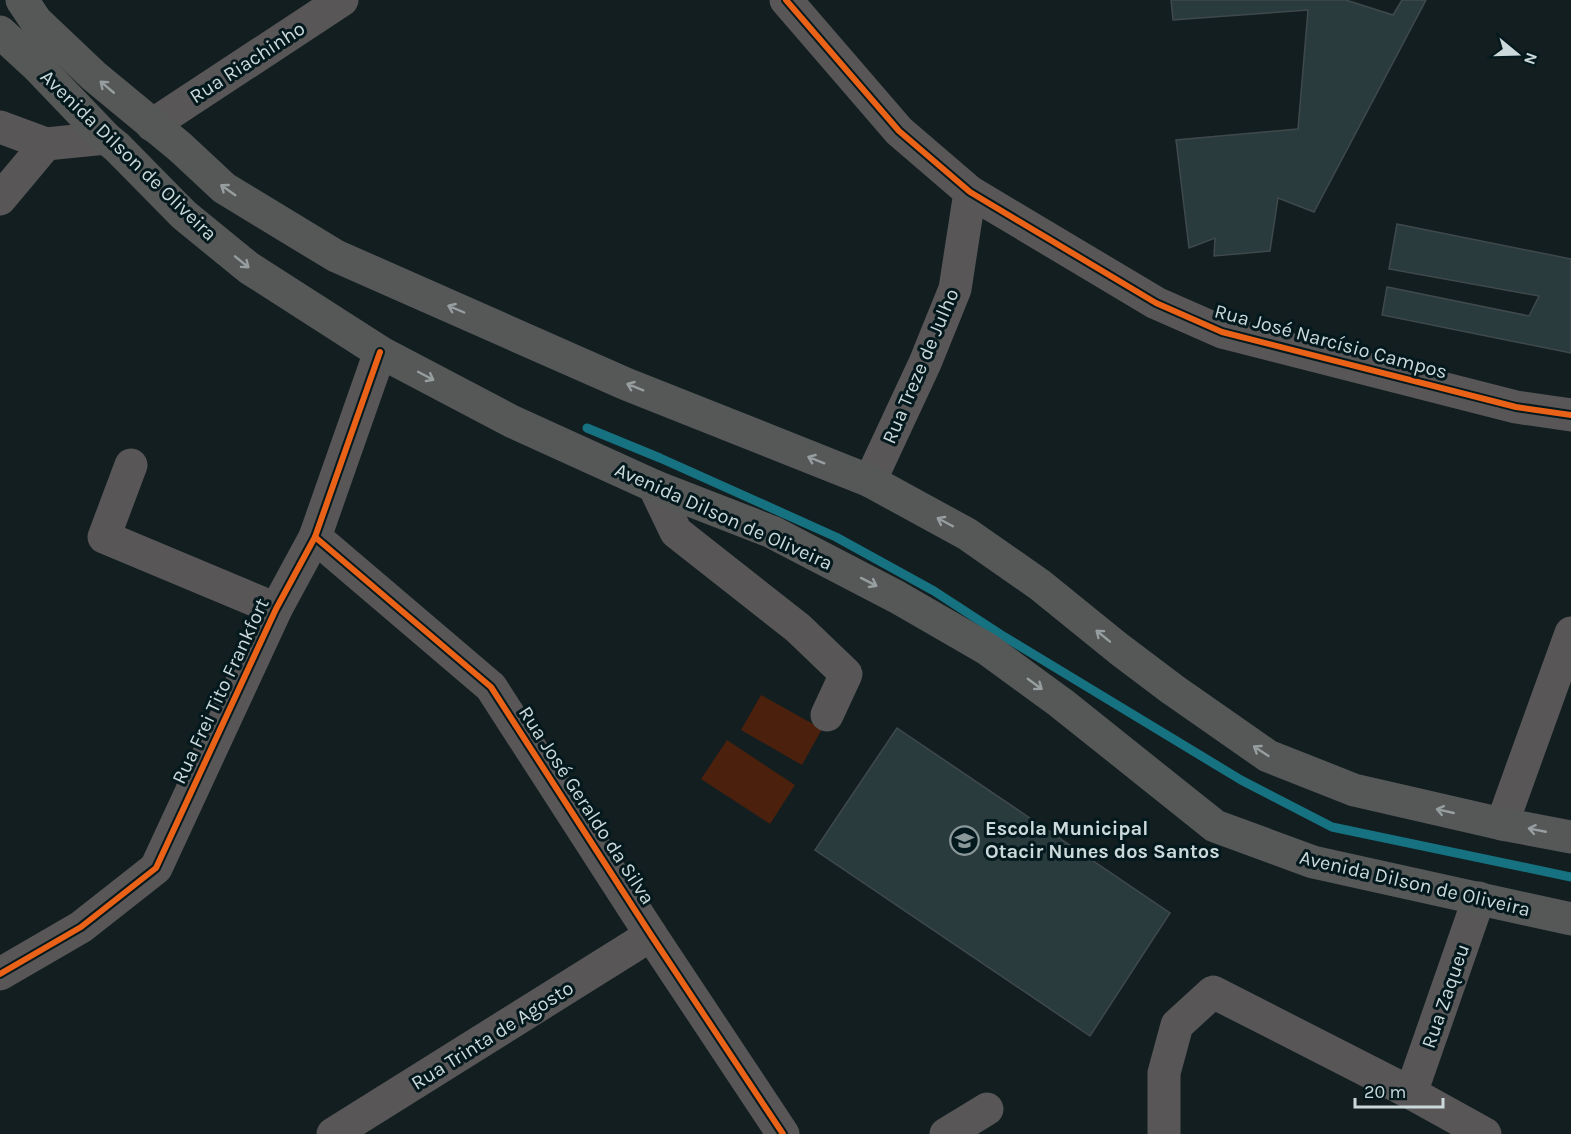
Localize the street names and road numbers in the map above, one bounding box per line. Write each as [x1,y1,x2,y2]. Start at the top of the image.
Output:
street label: Rua Riachinho [185,17,309,108]
street label: Avenida Dilson de Oliveira [36,65,221,246]
street label: Rua Treze de Julho [877,285,964,447]
street label: Rua José Narcísio Campos [1212,299,1450,384]
street label: Avenida Dilson de Oliveira [611,458,836,575]
street label: Rua Frei Tito Frankfort [167,594,274,788]
street label: Rua José Geraldo da Silva [514,702,659,909]
street label: Avenida Dilson de Oliveira [1297,846,1532,921]
street label: Rua Zaqueu [1417,941,1474,1052]
street label: Rua Trinta de Agosto [407,976,578,1095]

